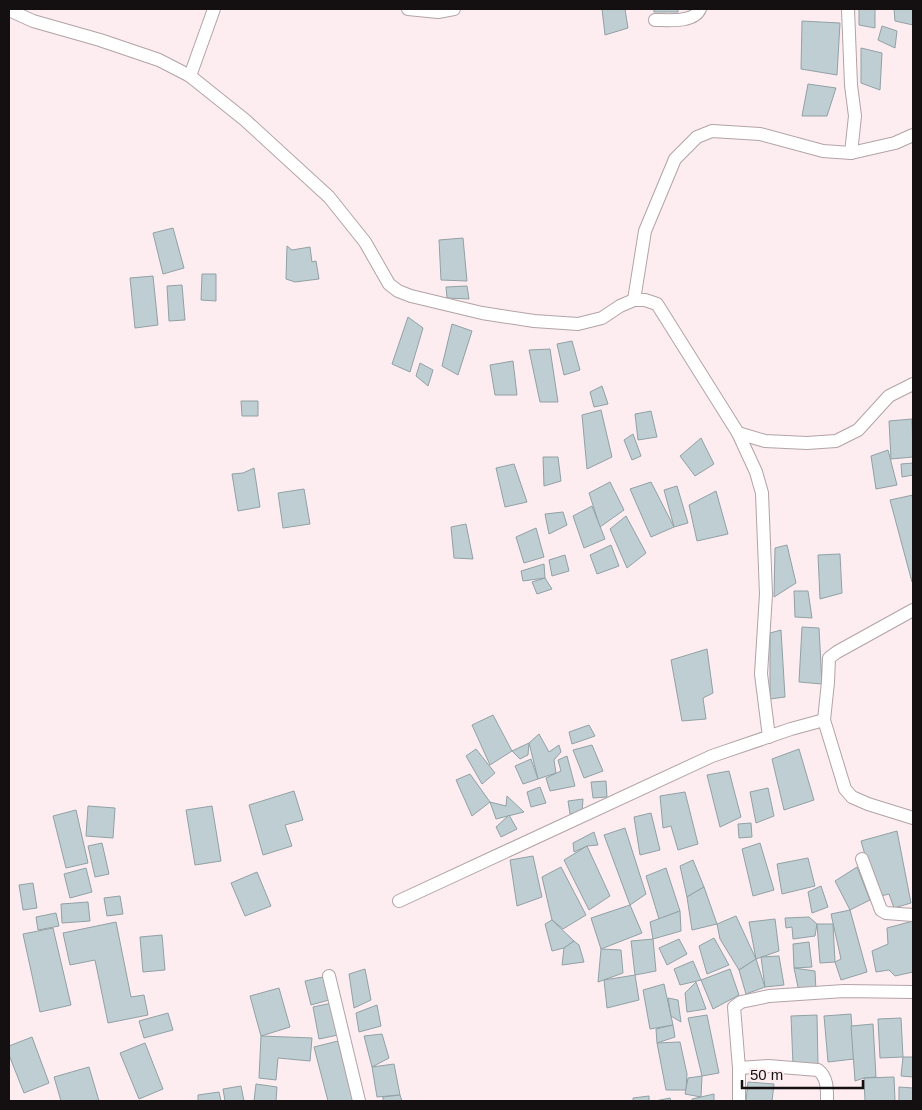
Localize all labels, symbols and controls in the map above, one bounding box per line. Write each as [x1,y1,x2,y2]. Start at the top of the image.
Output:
scale bar [742,1058,863,1090]
text: 50 m [750,1066,783,1083]

